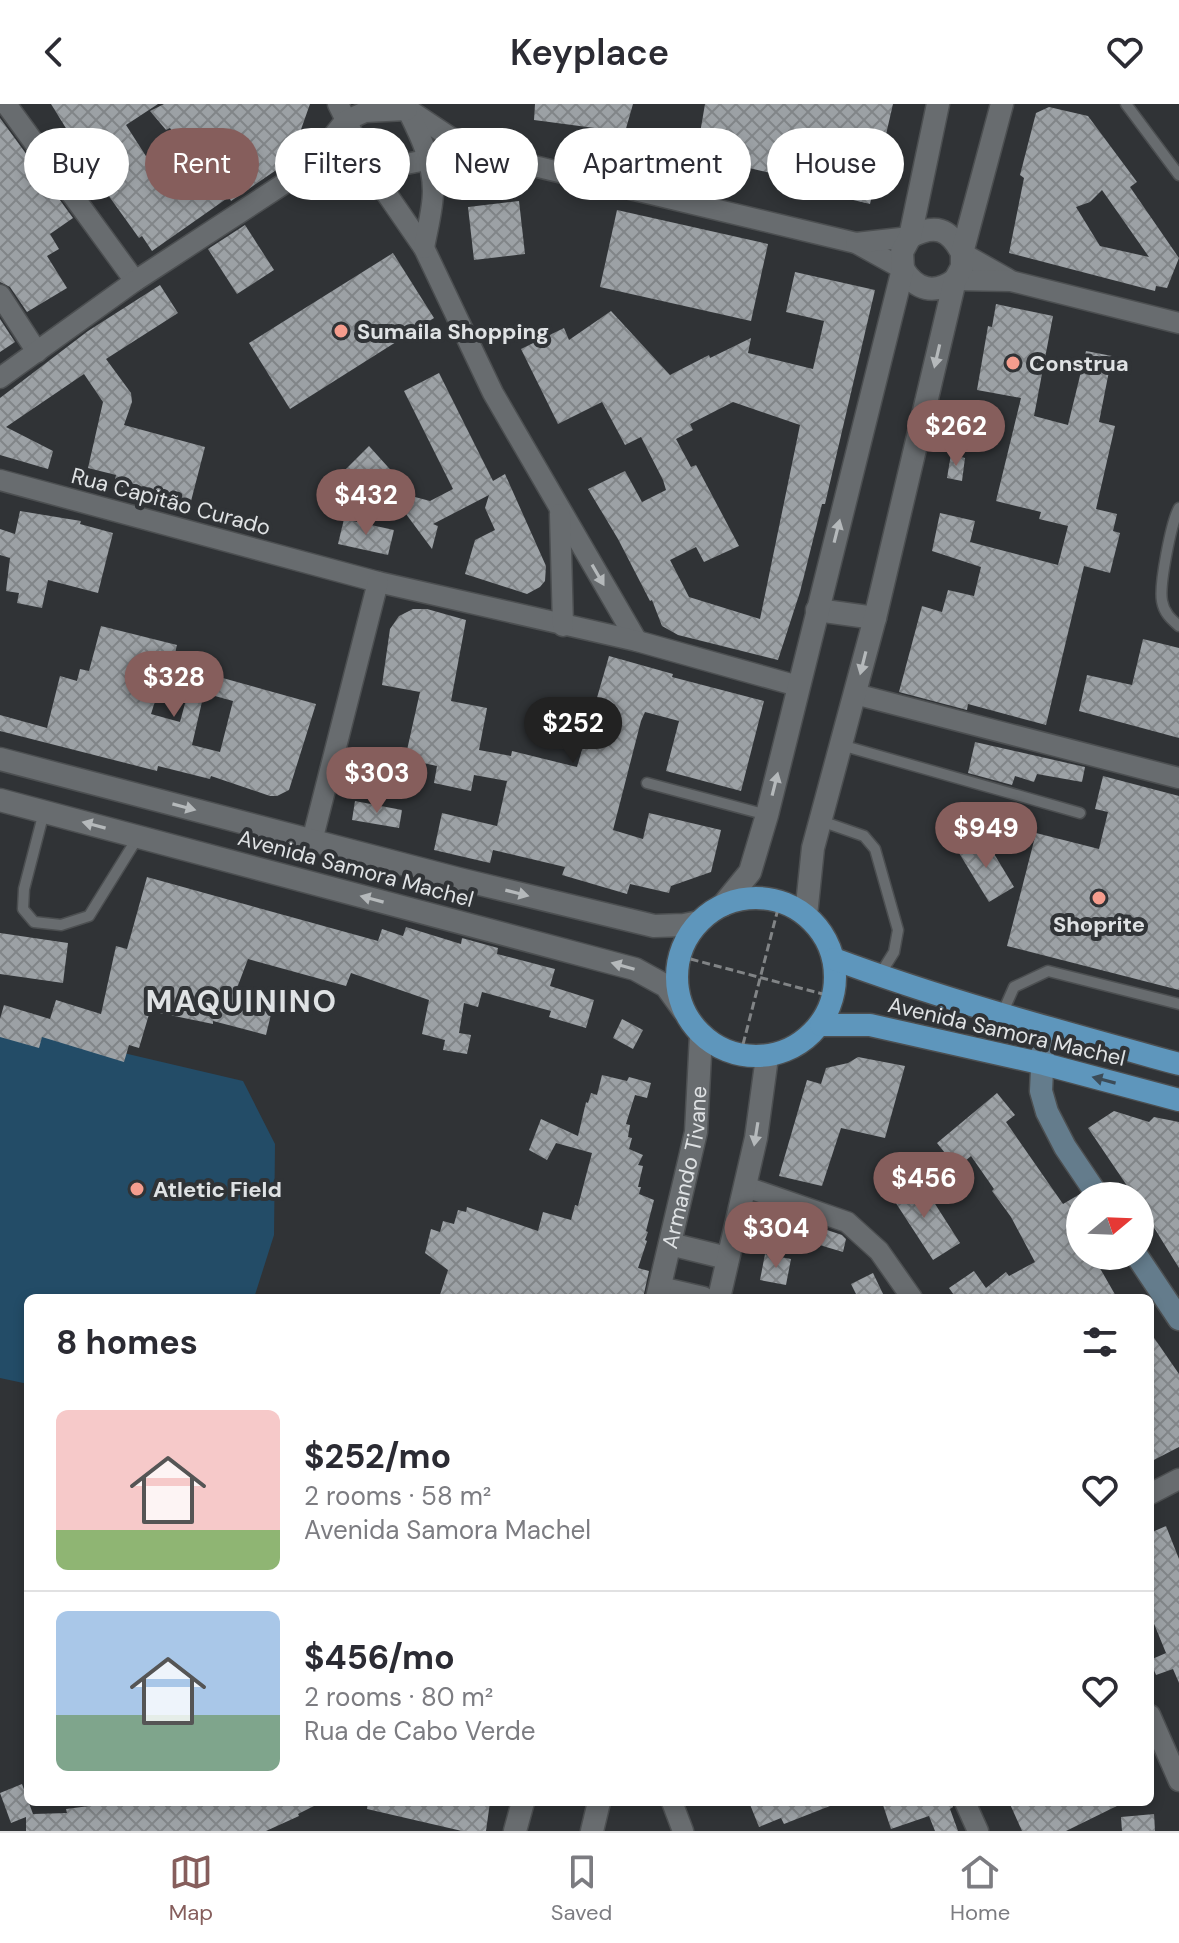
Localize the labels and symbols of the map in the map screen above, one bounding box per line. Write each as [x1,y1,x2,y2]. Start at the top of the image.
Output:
place label: Sumaila Shopping [357,317,549,346]
marker: Sumaila Shopping [332,322,350,340]
one-way arrow [930,344,942,369]
place label: Construa [1029,349,1129,378]
marker: Construa [1004,354,1022,372]
pin: $262 [909,400,1003,468]
street label: Rua Capitão Curado [68,461,274,542]
pin: $432 [319,469,413,537]
one-way arrow [831,518,843,543]
one-way arrow [591,564,605,586]
pin: $328 [127,651,221,719]
one-way arrow [856,651,868,676]
pin: $252 [526,697,620,765]
pin: $303 [330,747,424,815]
one-way arrow [769,771,782,796]
one-way arrow [171,802,196,814]
pin: $949 [939,802,1033,870]
one-way arrow [81,819,106,831]
street label: Avenida Samora Machel [235,823,477,914]
one-way arrow [505,887,530,899]
marker: Shoprite [1090,889,1108,907]
one-way arrow [360,893,385,905]
place label: Shoprite [1053,910,1145,939]
one-way arrow [611,959,635,972]
district label: MAQUININO [146,982,338,1021]
street label: Avenida Samora Machel [885,990,1129,1073]
one-way arrow [1091,1074,1116,1086]
street label: Armando Tivane [655,1085,713,1252]
one-way arrow [749,1122,762,1147]
pin: $456 [877,1152,971,1220]
place label: Atletic Field [153,1175,282,1204]
marker: Atletic Field [128,1180,146,1198]
north arrow [1066,1182,1154,1270]
pin: $304 [729,1202,823,1270]

